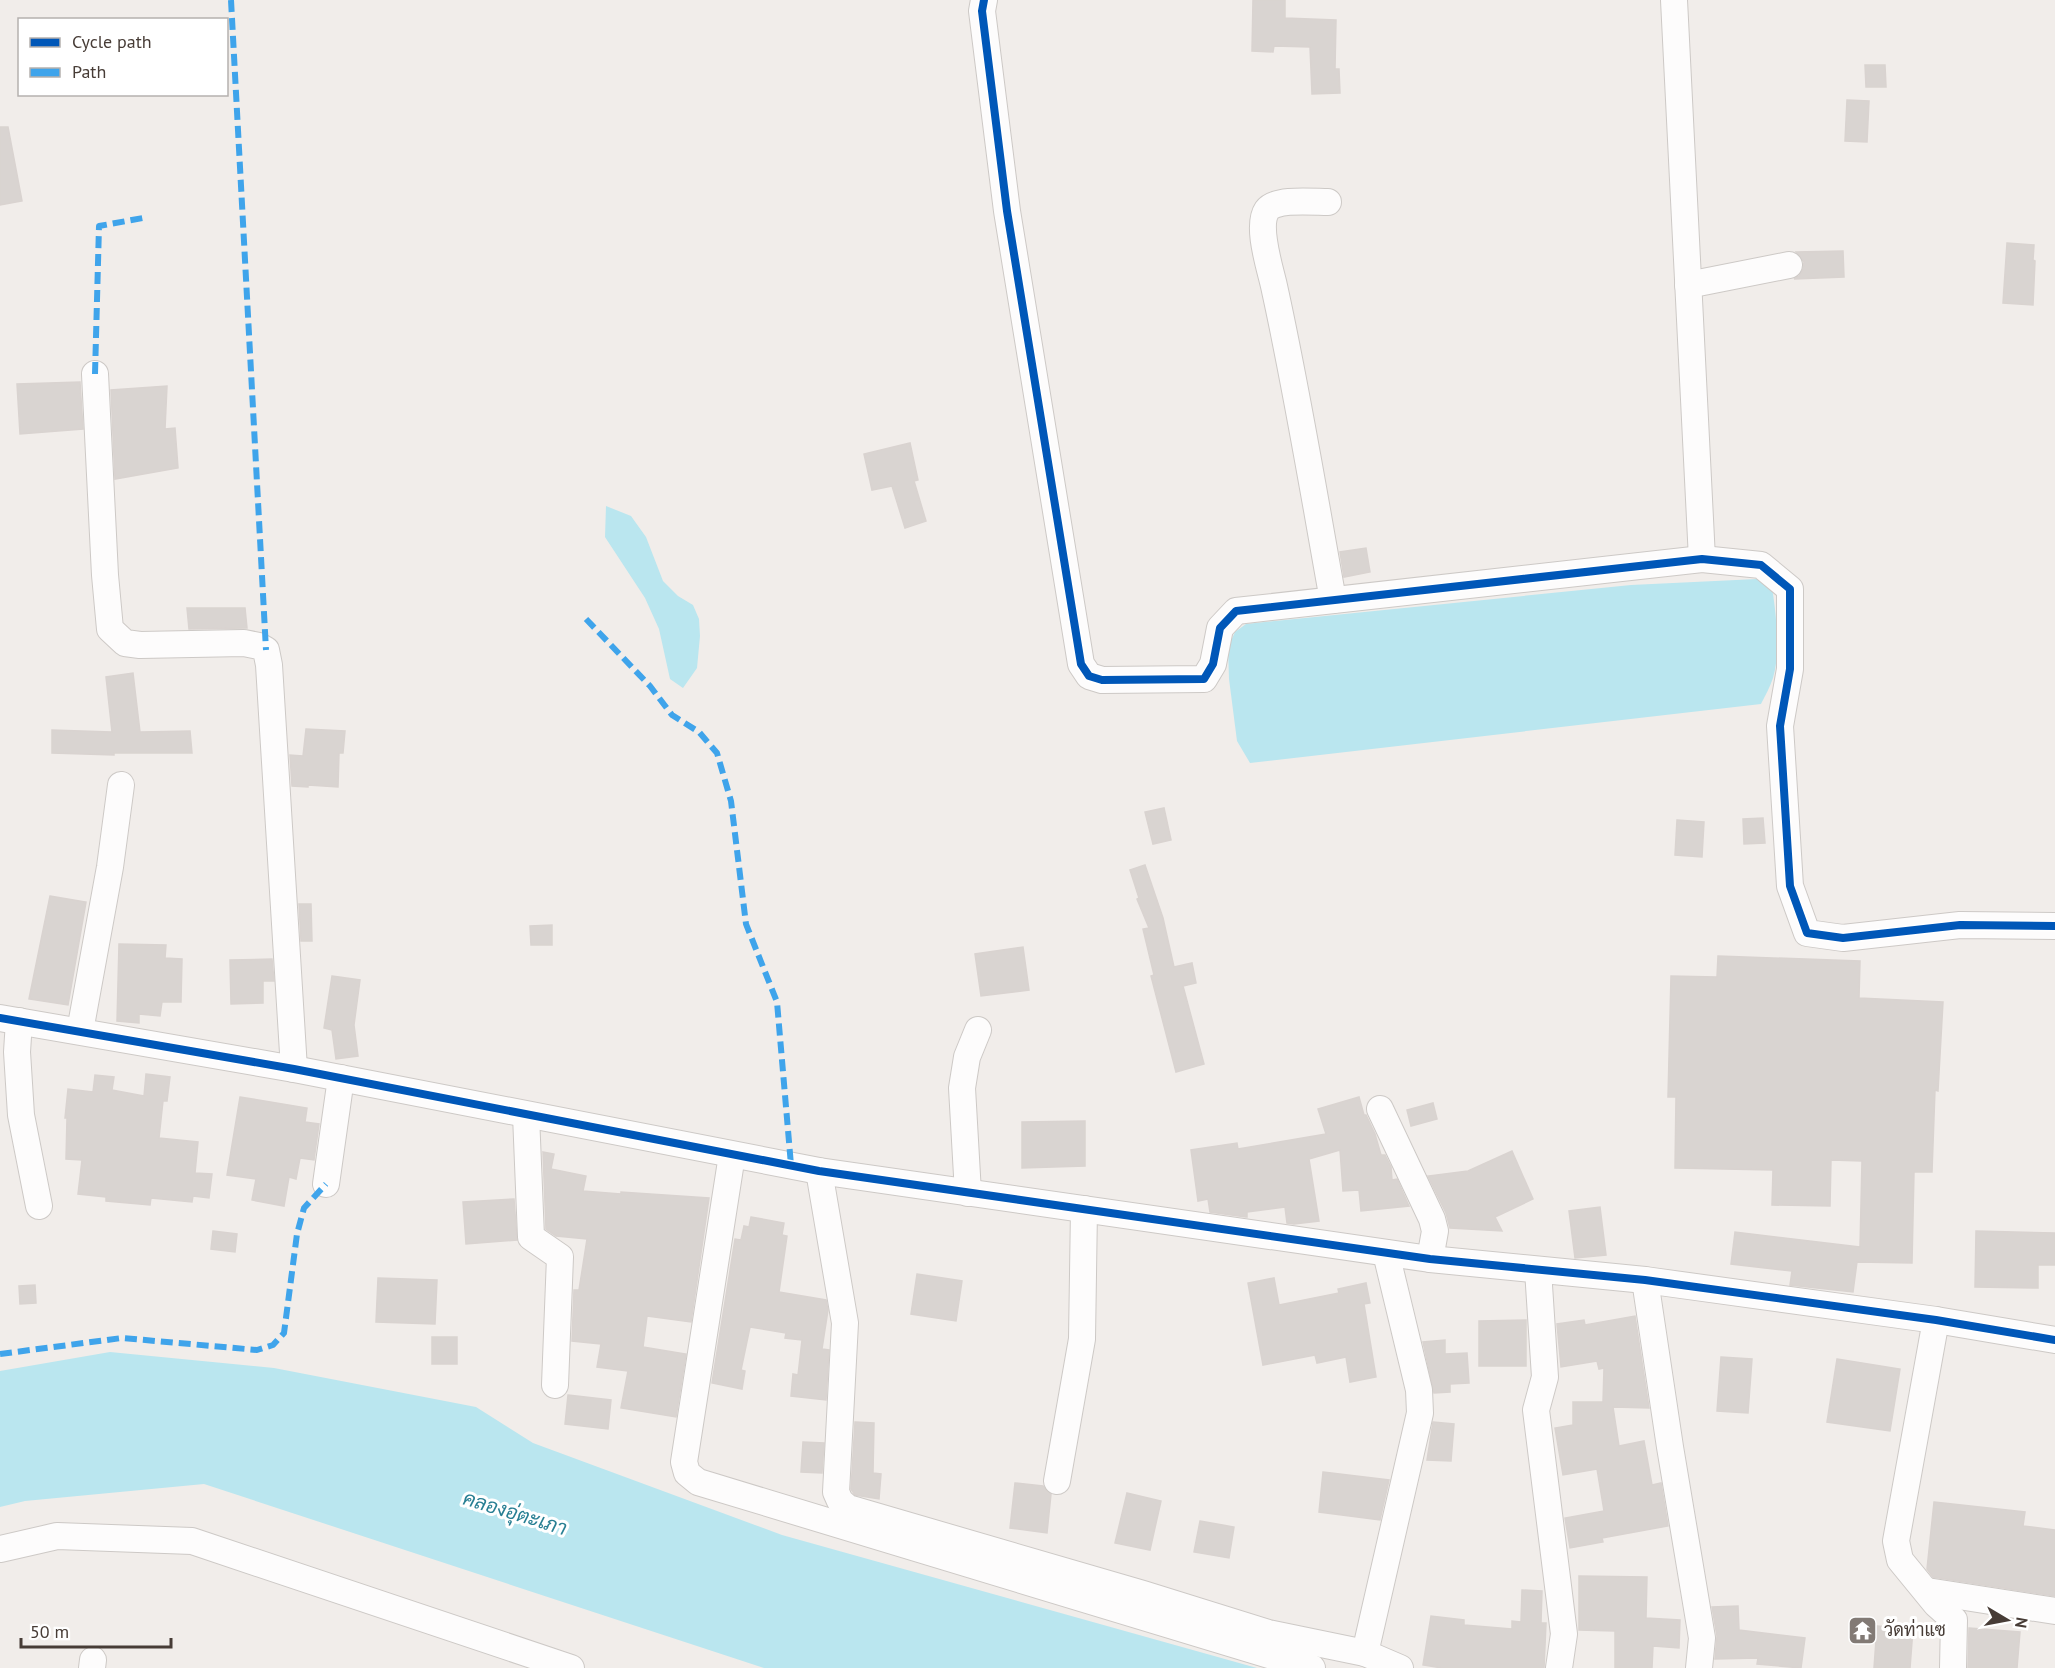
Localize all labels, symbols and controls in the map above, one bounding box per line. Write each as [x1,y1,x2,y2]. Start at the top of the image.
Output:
legend [18,18,228,96]
text: Cycle path [72,30,152,53]
text: Path [72,60,106,83]
water label: คลองอุ่ตะเภา [460,1485,570,1542]
north arrow [1977,1590,2037,1650]
scale bar [21,1611,171,1649]
temple icon: วัดท่าแซ [1847,1614,1879,1646]
text: N [2011,1616,2033,1630]
place label: วัดท่าแซ [1884,1618,1946,1641]
text: 50 m [30,1620,69,1643]

